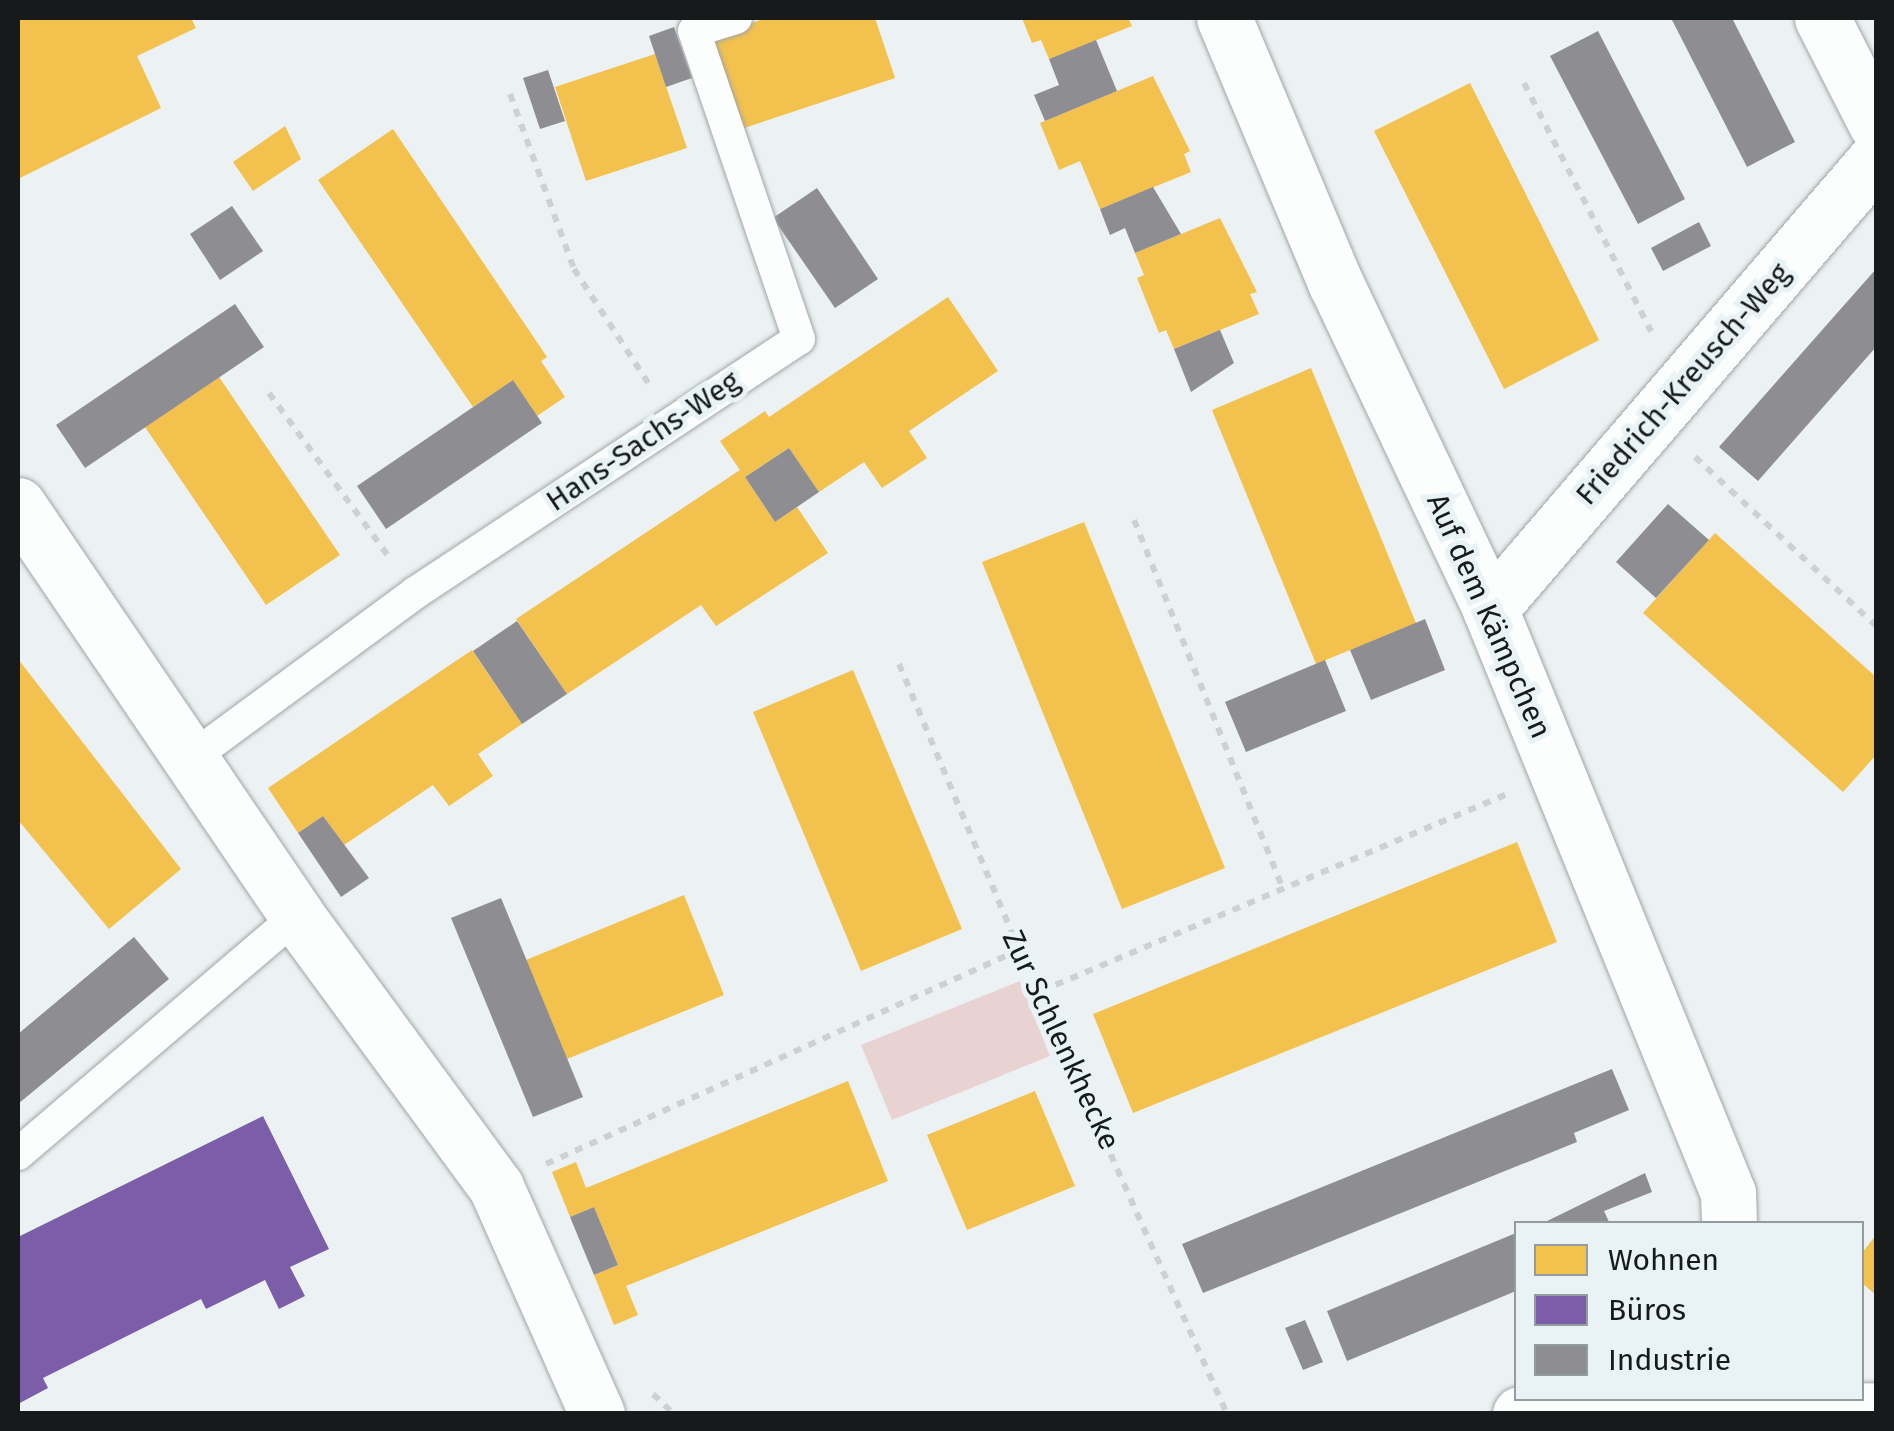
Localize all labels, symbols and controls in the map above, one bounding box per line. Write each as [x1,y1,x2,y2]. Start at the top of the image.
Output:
street label: Friedrich-Kreusch-Weg [1568,256,1798,512]
street label: Hans-Sachs-Weg [539,363,747,519]
street label: Auf dem Kämpchen [1419,488,1559,744]
street label: Zur Schlenkhecke [994,925,1128,1155]
legend [1514,1221,1864,1401]
text: Wohnen [1608,1242,1719,1278]
text: Büros [1608,1292,1686,1328]
text: Industrie [1608,1342,1731,1378]

